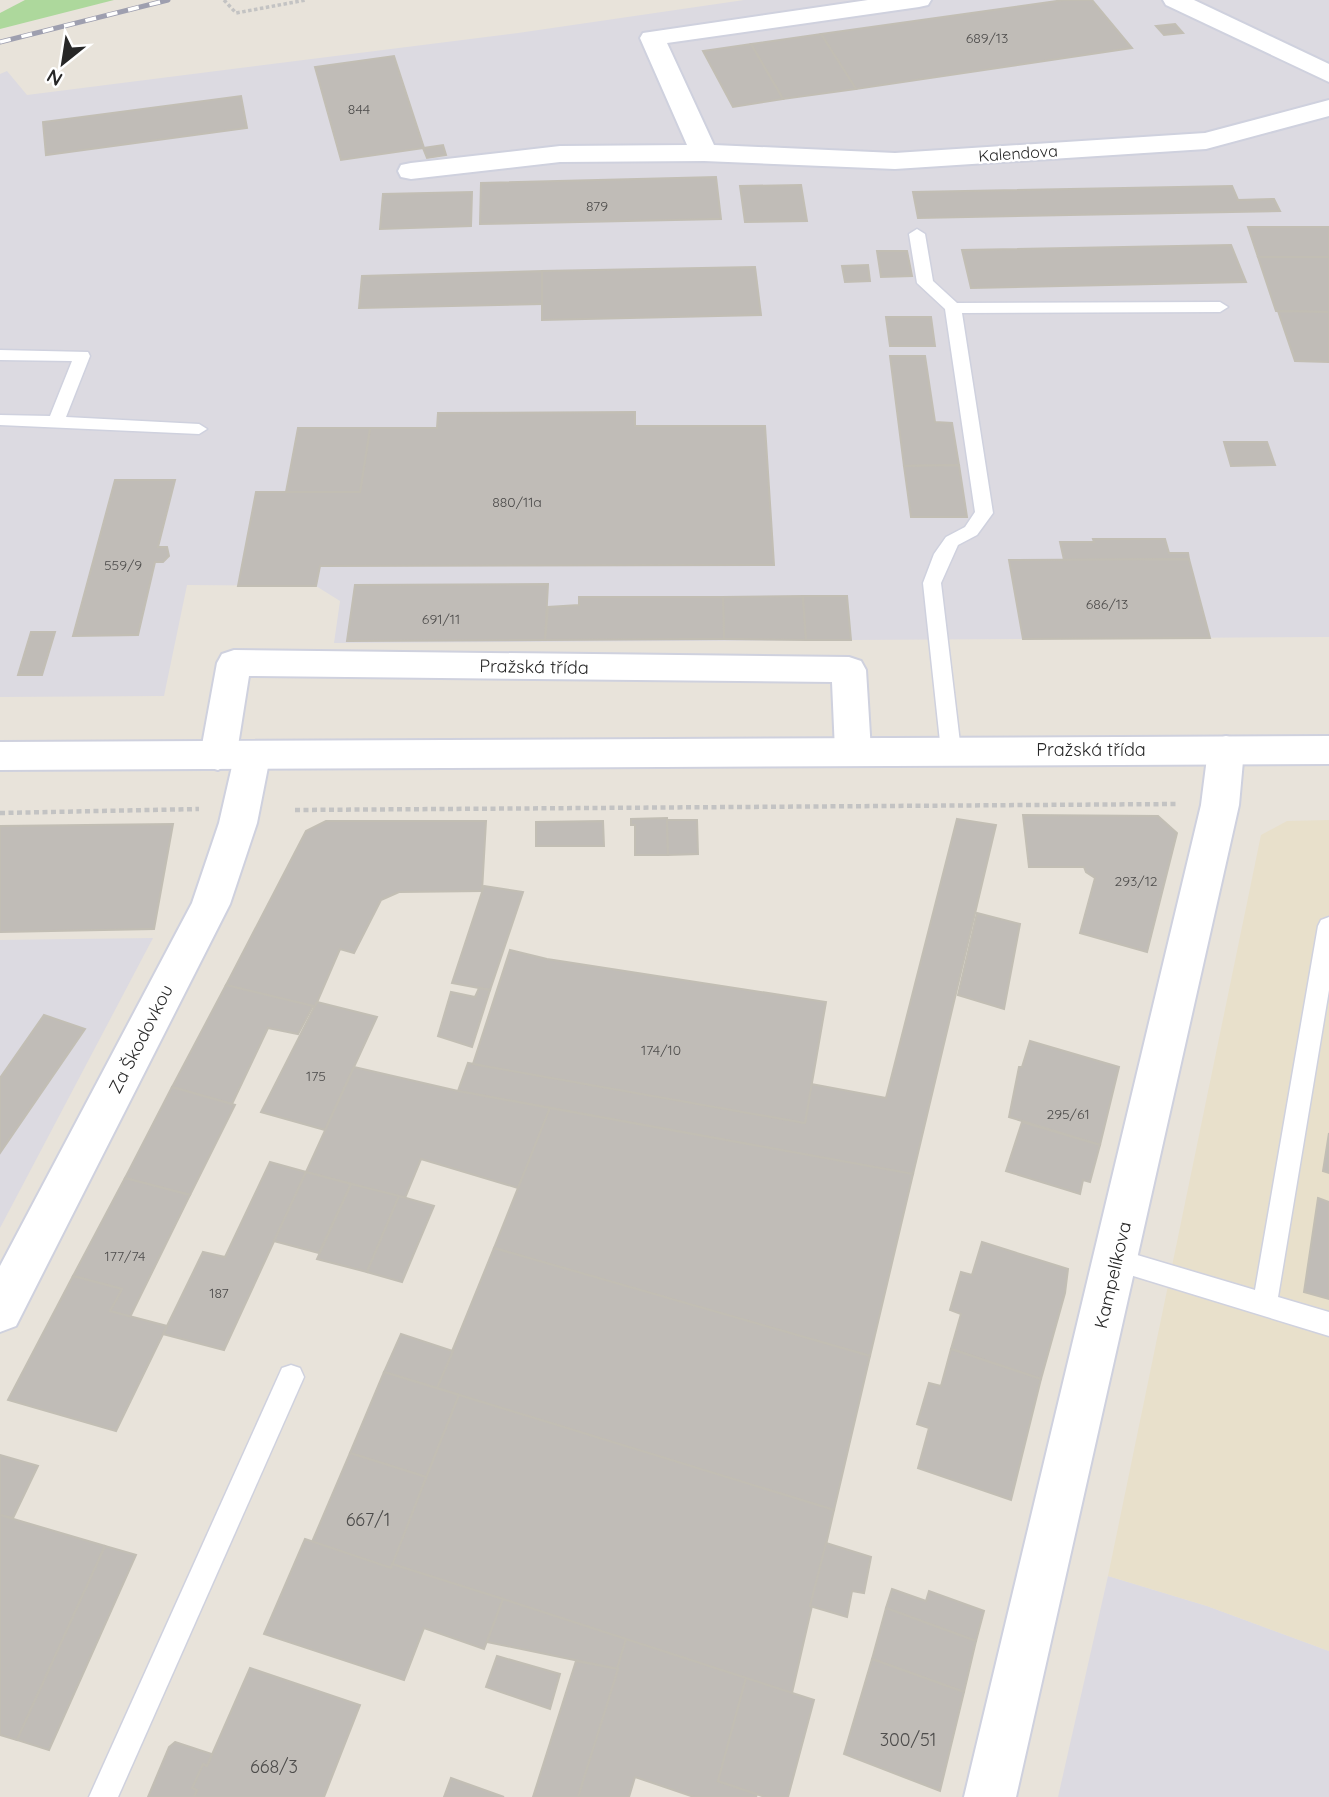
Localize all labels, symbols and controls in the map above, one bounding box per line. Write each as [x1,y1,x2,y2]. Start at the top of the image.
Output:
north arrow [28,28,98,98]
house number: 689/13 [966,29,1008,47]
text: N [42,64,67,92]
house number: 844 [348,100,370,118]
street label: Kalendova [978,140,1058,166]
house number: 879 [586,197,608,215]
house number: 880/11a [492,493,542,511]
house number: 559/9 [104,556,142,574]
house number: 686/13 [1086,595,1128,613]
house number: 691/11 [422,610,460,628]
street label: Pražská třída [479,654,589,679]
street label: Pražská třída [1036,738,1146,761]
house number: 293/12 [1114,872,1158,890]
street label: Za Škodovkou [103,980,178,1097]
house number: 174/10 [641,1041,681,1059]
house number: 175 [306,1067,326,1085]
house number: 295/61 [1046,1105,1090,1123]
street label: Kampelíkova [1089,1219,1136,1331]
house number: 177/74 [105,1247,145,1265]
house number: 187 [209,1284,229,1302]
house number: 667/1 [346,1508,390,1531]
house number: 300/51 [880,1728,936,1751]
house number: 668/3 [250,1755,298,1778]

